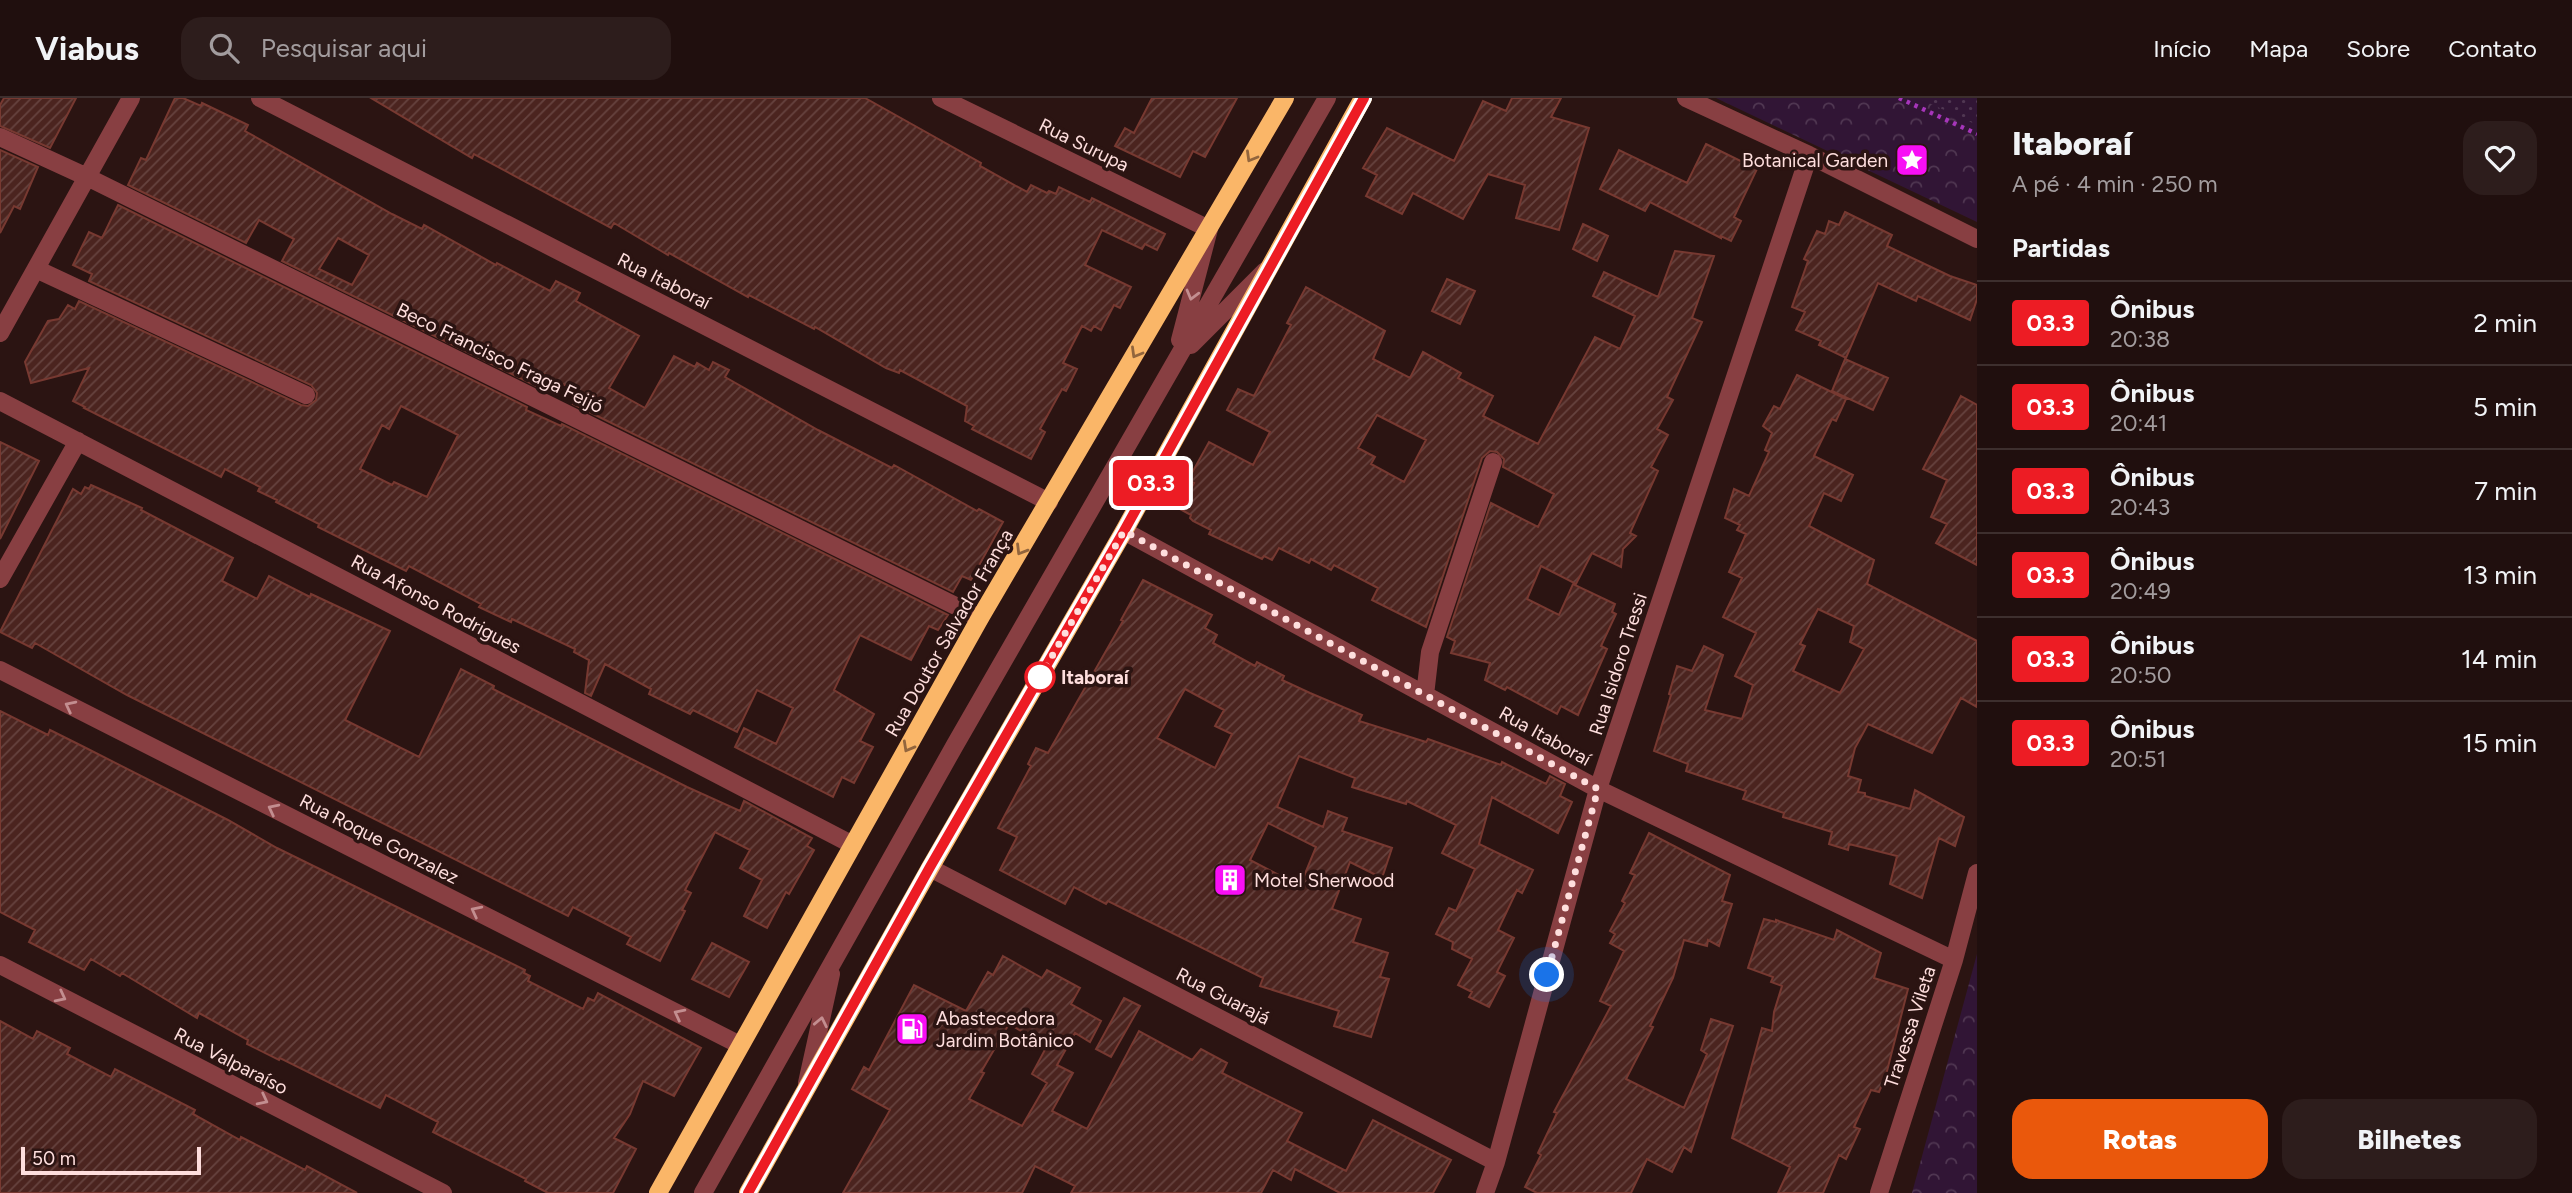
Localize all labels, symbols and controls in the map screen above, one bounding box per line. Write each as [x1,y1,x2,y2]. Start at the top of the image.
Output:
search box [181,17,671,80]
text: Viabus [35,29,139,68]
icon: search [205,29,243,67]
text: Pesquisar aqui [261,32,427,64]
text: Início [2153,34,2211,63]
text: Mapa [2249,34,2308,63]
text: Sobre [2346,34,2410,63]
text: Contato [2448,34,2537,63]
street label: Rua Surupa [1035,113,1133,177]
button: heart [2463,121,2537,195]
text: Itaboraí [2012,124,2132,163]
place icon: Botanical Garden [1893,141,1931,179]
place label: Botanical Garden [1742,149,1888,172]
one-way arrow [1246,150,1259,162]
text: A pé · 4 min · 250 m [2012,170,2218,198]
text: Partidas [2012,232,2110,264]
street label: Rua Itaboraí [614,248,716,315]
one-way arrow [1185,289,1200,301]
text: Ônibus [2110,293,2194,325]
street label: Beco Francisco Fraga Feijó [393,298,607,418]
text: 2 min [2473,307,2537,339]
text: 03.3 [2026,308,2075,337]
text: 20:38 [2110,325,2170,353]
one-way arrow [1131,346,1144,359]
text: Ônibus [2110,377,2194,409]
text: 5 min [2473,391,2537,423]
text: 03.3 [2026,392,2075,421]
text: 20:41 [2110,409,2167,437]
line badge: 03.3 [1102,460,1200,506]
text: Ônibus [2110,461,2194,493]
text: 03.3 [1127,468,1175,497]
text: 7 min [2474,475,2537,507]
text: 03.3 [2026,476,2075,505]
text: 20:43 [2110,493,2170,521]
street label: Rua Doutor Salvador França [880,525,1018,741]
one-way arrow [1016,542,1029,555]
text: Ônibus [2110,545,2194,577]
street label: Rua Afonso Rodrigues [347,550,525,659]
text: 13 min [2463,559,2537,591]
text: 03.3 [2026,560,2075,589]
text: 20:49 [2110,577,2171,605]
street label: Rua Isidoro Tressi [1584,590,1652,738]
text: Ônibus [2110,629,2194,661]
text: 14 min [2461,643,2537,675]
text: 03.3 [2026,644,2075,673]
text: 20:50 [2110,661,2171,689]
marker: Itaboraí [1025,662,1055,692]
place label: Itaboraí [1061,666,1130,689]
one-way arrow [65,700,77,714]
street label: Rua Itaboraí [1495,701,1596,771]
text: Ônibus [2110,713,2194,745]
text: 15 min [2462,727,2537,759]
text: 03.3 [2026,728,2075,757]
one-way arrow [903,740,916,752]
text: 20:51 [2110,745,2166,773]
street label: Rua Roque Gonzalez [296,789,462,889]
one-way arrow [268,803,280,817]
building icon: Motel Sherwood [1211,861,1249,899]
place label: Motel Sherwood [1254,869,1394,892]
one-way arrow [471,906,483,920]
your location [1529,957,1564,992]
street label: Rua Guarajá [1172,962,1274,1030]
street label: Travessa Vileta [1879,963,1941,1091]
one-way arrow [54,988,66,1002]
place label: Abastecedora Jardim Botânico [936,1007,1074,1052]
one-way arrow [674,1009,686,1023]
fuel station icon: Abastecedora Jardim Botânico [893,1010,931,1048]
one-way arrow [812,1016,827,1028]
street label: Rua Valparaíso [170,1022,292,1100]
one-way arrow [256,1092,268,1106]
button: Rotas [2012,1099,2268,1179]
button: Bilhetes [2282,1099,2537,1179]
scale bar [21,1144,201,1176]
text: 50 m [32,1147,76,1170]

